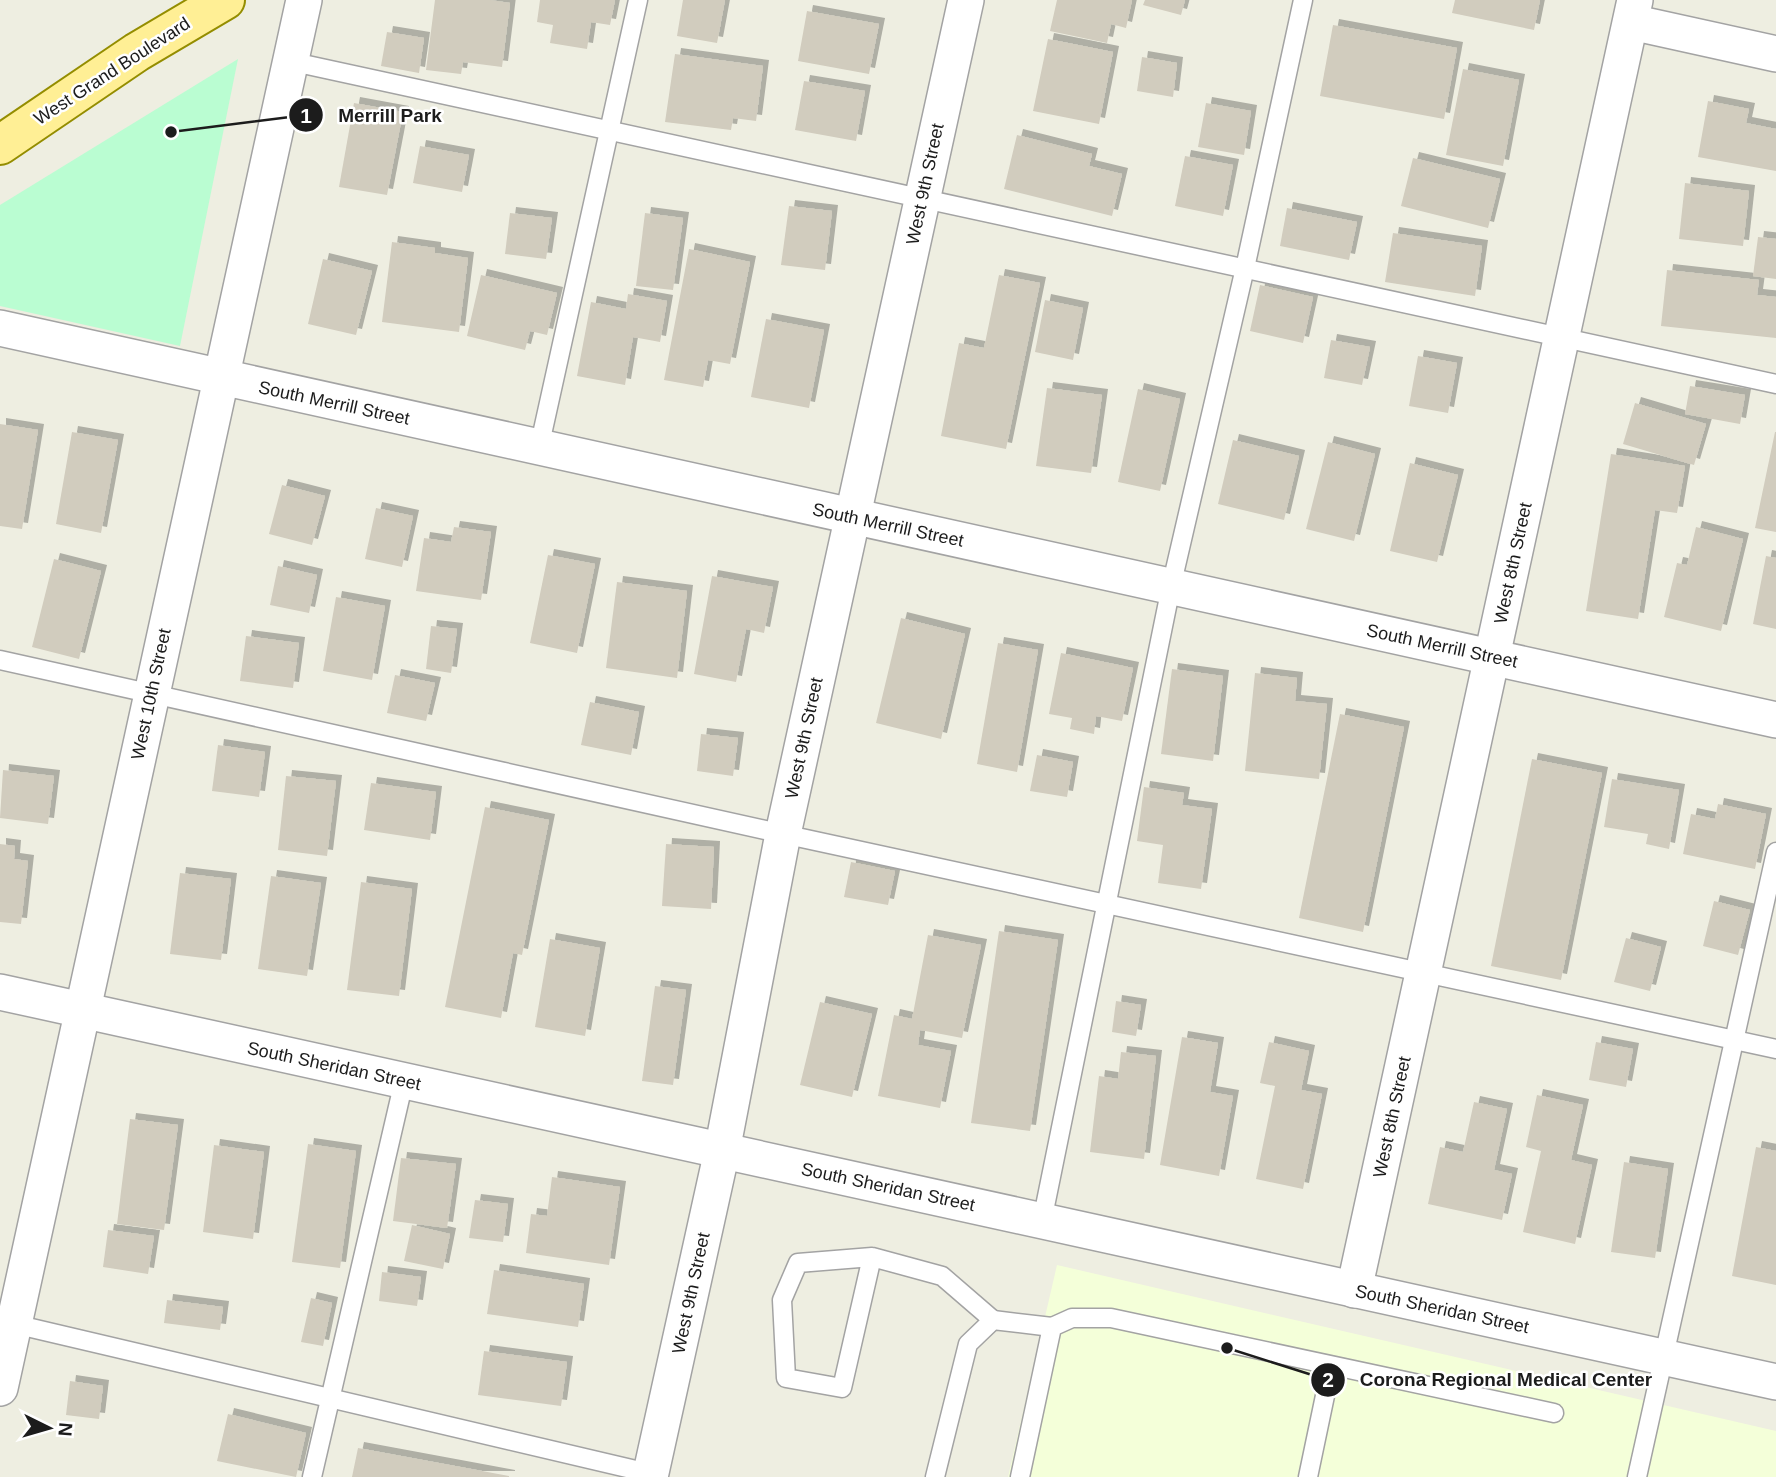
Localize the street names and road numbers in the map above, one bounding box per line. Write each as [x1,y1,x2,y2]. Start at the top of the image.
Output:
street label: West Grand Boulevard [30,13,194,129]
street label: West 9th Street [902,121,948,247]
street label: South Merrill Street [257,377,411,429]
street label: South Merrill Street [811,499,965,551]
street label: West 8th Street [1490,500,1536,626]
street label: South Merrill Street [1365,620,1519,672]
street label: West 10th Street [127,627,175,761]
street label: West 9th Street [781,675,827,801]
street label: South Sheridan Street [245,1038,423,1094]
street label: West 8th Street [1369,1054,1415,1180]
street label: South Sheridan Street [799,1159,977,1215]
street label: West 9th Street [668,1230,714,1356]
street label: South Sheridan Street [1353,1281,1531,1337]

